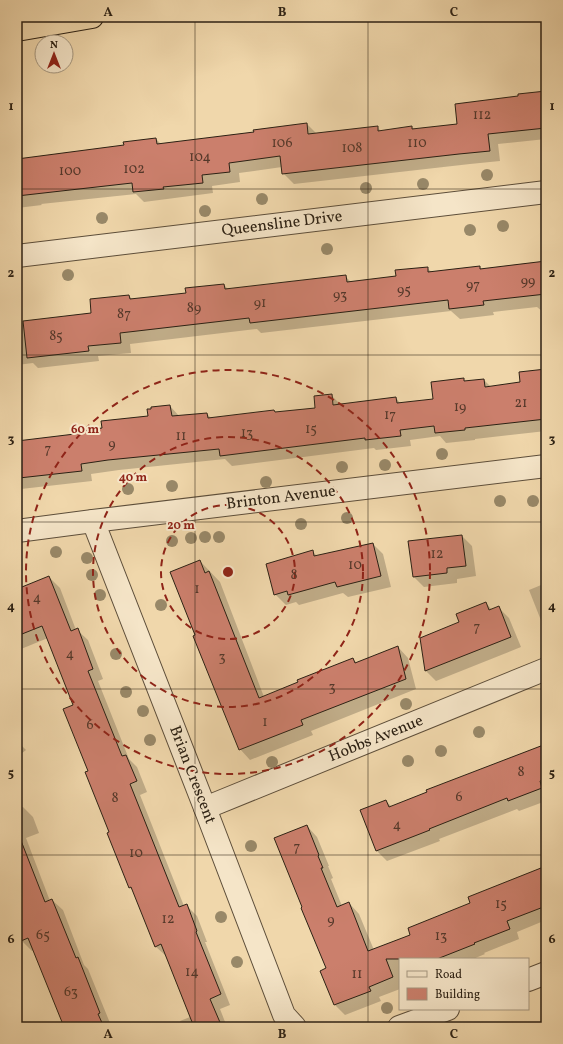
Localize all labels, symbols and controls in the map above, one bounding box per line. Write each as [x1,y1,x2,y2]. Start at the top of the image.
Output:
text: A [103,4,113,22]
text: B [278,4,287,22]
text: C [450,4,458,22]
north arrow [34,34,74,74]
text: N [50,38,58,53]
text: 1 [8,98,14,116]
text: 1 [549,98,555,116]
house number: 112 [473,106,491,125]
house number: 106 [271,134,293,153]
house number: 110 [407,134,427,153]
house number: 108 [342,139,362,158]
house number: 104 [189,148,211,167]
house number: 102 [123,160,145,179]
house number: 100 [59,162,81,181]
street label: Queensline Drive [220,206,344,242]
text: 2 [8,265,15,283]
text: 2 [549,265,556,283]
house number: 99 [521,272,535,291]
house number: 97 [466,276,480,295]
house number: 95 [397,281,411,300]
house number: 93 [333,286,347,305]
house number: 91 [254,294,266,313]
house number: 89 [187,299,201,318]
house number: 87 [117,305,131,324]
house number: 85 [49,327,63,346]
house number: 21 [515,394,527,413]
house number: 19 [454,398,466,417]
house number: 17 [384,406,396,425]
house number: 15 [305,420,317,439]
text: 60 m [71,422,99,438]
house number: 13 [241,424,253,443]
house number: 11 [176,427,186,446]
text: 3 [8,431,15,449]
text: 3 [549,431,556,449]
house number: 9 [108,435,116,454]
house number: 7 [45,440,52,459]
text: 40 m [119,470,148,486]
street label: Brinton Avenue [225,480,337,516]
text: 20 m [167,518,195,534]
house number: 12 [431,545,443,564]
house number: 10 [348,556,362,575]
centre of rings [221,565,235,579]
house number: 8 [290,566,298,585]
house number: 1 [194,580,200,599]
house number: 4 [33,589,41,608]
text: 4 [7,598,15,616]
text: 4 [548,598,556,616]
house number: 7 [474,618,481,637]
house number: 4 [66,645,74,664]
house number: 3 [218,648,226,667]
house number: 3 [328,678,336,697]
street label: Hobbs Avenue [325,710,427,768]
house number: 1 [262,713,268,732]
house number: 6 [86,716,94,735]
street label: Brian Crescent [163,723,221,828]
house number: 8 [517,763,525,782]
text: 5 [8,765,14,783]
text: 5 [549,765,555,783]
house number: 6 [455,788,463,807]
house number: 8 [111,789,119,808]
house number: 4 [393,816,401,835]
house number: 7 [294,838,301,857]
house number: 10 [129,844,143,863]
house number: 15 [495,895,507,914]
house number: 12 [162,910,174,929]
house number: 9 [327,911,335,930]
house number: 65 [36,926,50,945]
house number: 13 [435,927,447,946]
text: 6 [7,931,15,949]
text: 6 [548,931,556,949]
legend [399,958,529,1010]
house number: 14 [185,963,199,982]
house number: 11 [352,965,362,984]
text: Road [435,967,462,983]
house number: 63 [64,983,78,1002]
text: Building [435,987,480,1003]
text: A [103,1026,113,1044]
text: B [278,1026,287,1044]
text: C [450,1026,458,1044]

